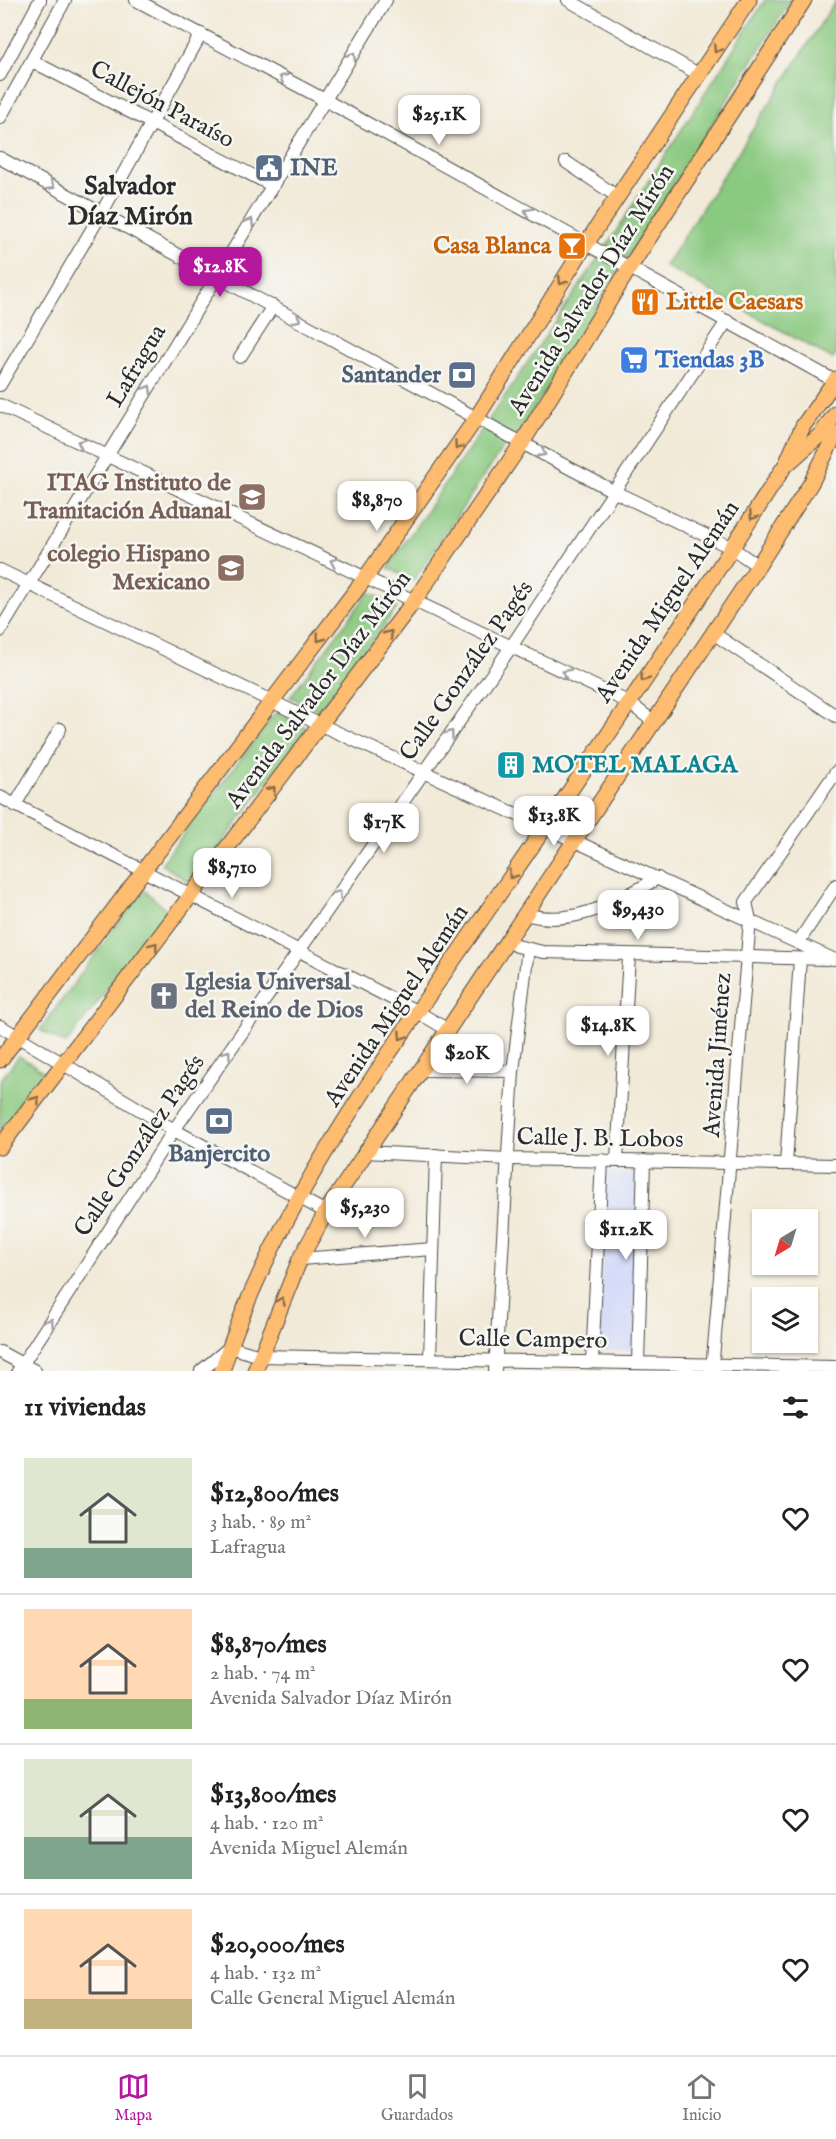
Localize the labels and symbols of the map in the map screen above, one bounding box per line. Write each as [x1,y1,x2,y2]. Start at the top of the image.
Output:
one-way arrow [713,42,724,53]
one-way arrow [344,52,356,62]
street label: Callejón Paraíso [84,54,240,156]
one-way arrow [279,74,290,85]
pin: $25.1K [390,95,488,146]
public building icon: INE [253,152,285,184]
place label: INE [290,153,338,184]
street label: Avenida Salvador Díaz Mirón [501,159,682,422]
district label: Salvador Díaz Mirón [67,170,193,233]
one-way arrow [45,179,56,190]
one-way arrow [524,208,534,219]
one-way arrow [242,218,253,229]
bar icon: Casa Blanca [556,230,588,262]
place label: Casa Blanca [433,231,552,262]
pin: $12.8K [171,247,269,298]
one-way arrow [558,275,570,285]
restaurant icon: Little Caesars [629,286,661,318]
place label: Little Caesars [666,287,804,318]
one-way arrow [290,312,301,323]
street label: Lafragua [100,318,174,413]
supermarket icon: Tiendas 3B [618,344,650,376]
place label: Tiendas 3B [654,345,764,376]
bank icon: Santander [446,359,478,391]
place label: Santander [342,360,441,391]
one-way arrow [140,385,152,395]
one-way arrow [77,439,88,451]
one-way arrow [454,439,465,450]
one-way arrow [535,446,546,457]
place label: ITAG Instituto de Tramitación Aduanal [23,468,231,527]
school or university icon: ITAG Instituto de Tramitación Aduanal [236,481,268,513]
pin: $8,870 [328,481,426,532]
street label: Avenida Miguel Alemán [588,495,747,710]
one-way arrow [749,510,760,521]
place label: colegio Hispano Mexicano [47,539,210,598]
school or university icon: colegio Hispano Mexicano [215,552,247,584]
one-way arrow [329,557,340,569]
street label: Avenida Salvador Díaz Mirón [219,565,419,816]
street label: Calle González Pagés [393,575,541,767]
one-way arrow [382,630,393,641]
one-way arrow [316,632,327,643]
one-way arrow [562,669,573,681]
one-way arrow [640,672,651,683]
one-way arrow [443,730,454,741]
building icon: MOTEL MALAGA [495,749,527,781]
place label: MOTEL MALAGA [532,750,739,781]
one-way arrow [265,786,276,797]
pin: $13.8K [505,796,603,847]
pin: $17K [348,803,420,854]
pin: $8,710 [183,848,281,899]
one-way arrow [508,868,519,879]
one-way arrow [331,890,342,901]
pin: $9,430 [589,890,687,941]
street label: Avenida Miguel Alemán [317,899,476,1114]
one-way arrow [147,941,158,952]
place label: Iglesia Universal del Reino de Dios [185,967,364,1026]
street label: Avenida Jiménez [697,972,739,1139]
church icon: Iglesia Universal del Reino de Dios [148,980,180,1012]
pin: $14.8K [559,1006,657,1057]
one-way arrow [398,1029,409,1040]
pin: $20K [431,1034,503,1085]
street label: Calle González Pagés [67,1049,213,1243]
one-way arrow [220,1050,231,1061]
one-way arrow [28,1096,39,1107]
bank icon: Banjercito [203,1105,235,1137]
street label: Calle J. B. Lobos [516,1122,684,1156]
place label: Banjercito [168,1139,270,1170]
pin: $5,230 [316,1188,414,1239]
north arrow [752,1209,818,1275]
pin: $11.2K [577,1210,675,1261]
one-way arrow [274,1297,286,1308]
one-way arrow [42,1318,54,1328]
street label: Calle Campero [458,1323,608,1357]

